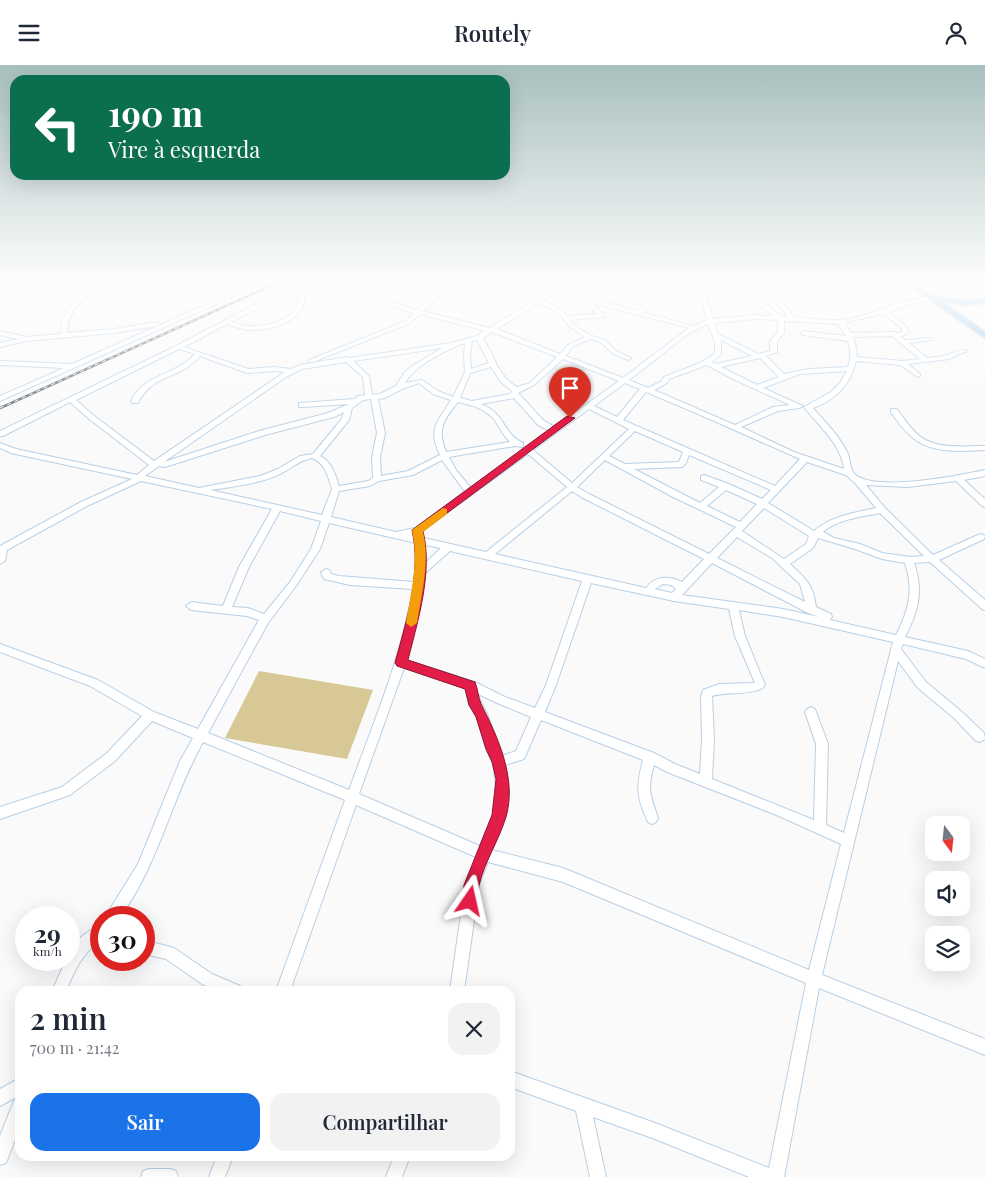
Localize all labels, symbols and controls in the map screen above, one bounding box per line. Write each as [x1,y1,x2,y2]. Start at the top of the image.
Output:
text: Routely [454,18,531,48]
icon: menu [15,19,43,47]
icon: person [942,19,970,47]
text: 190 m [108,89,203,136]
icon: left [25,95,90,160]
text: Vire à esquerda [108,134,260,164]
pin [549,367,591,418]
icon: arrive [556,374,584,402]
north arrow [925,816,970,861]
map controls [925,816,970,971]
button: sound [925,871,970,916]
position arrow [443,874,495,926]
speed limit sign: 30 [90,906,155,971]
text: 29 [34,916,61,949]
button: layers [925,926,970,971]
text: km/h [33,943,62,959]
text: 2 min [30,998,107,1038]
button: close [448,1003,500,1055]
text: 700 m · 21:42 [30,1037,120,1058]
button: Sair [30,1093,260,1151]
button: Compartilhar [270,1093,500,1151]

